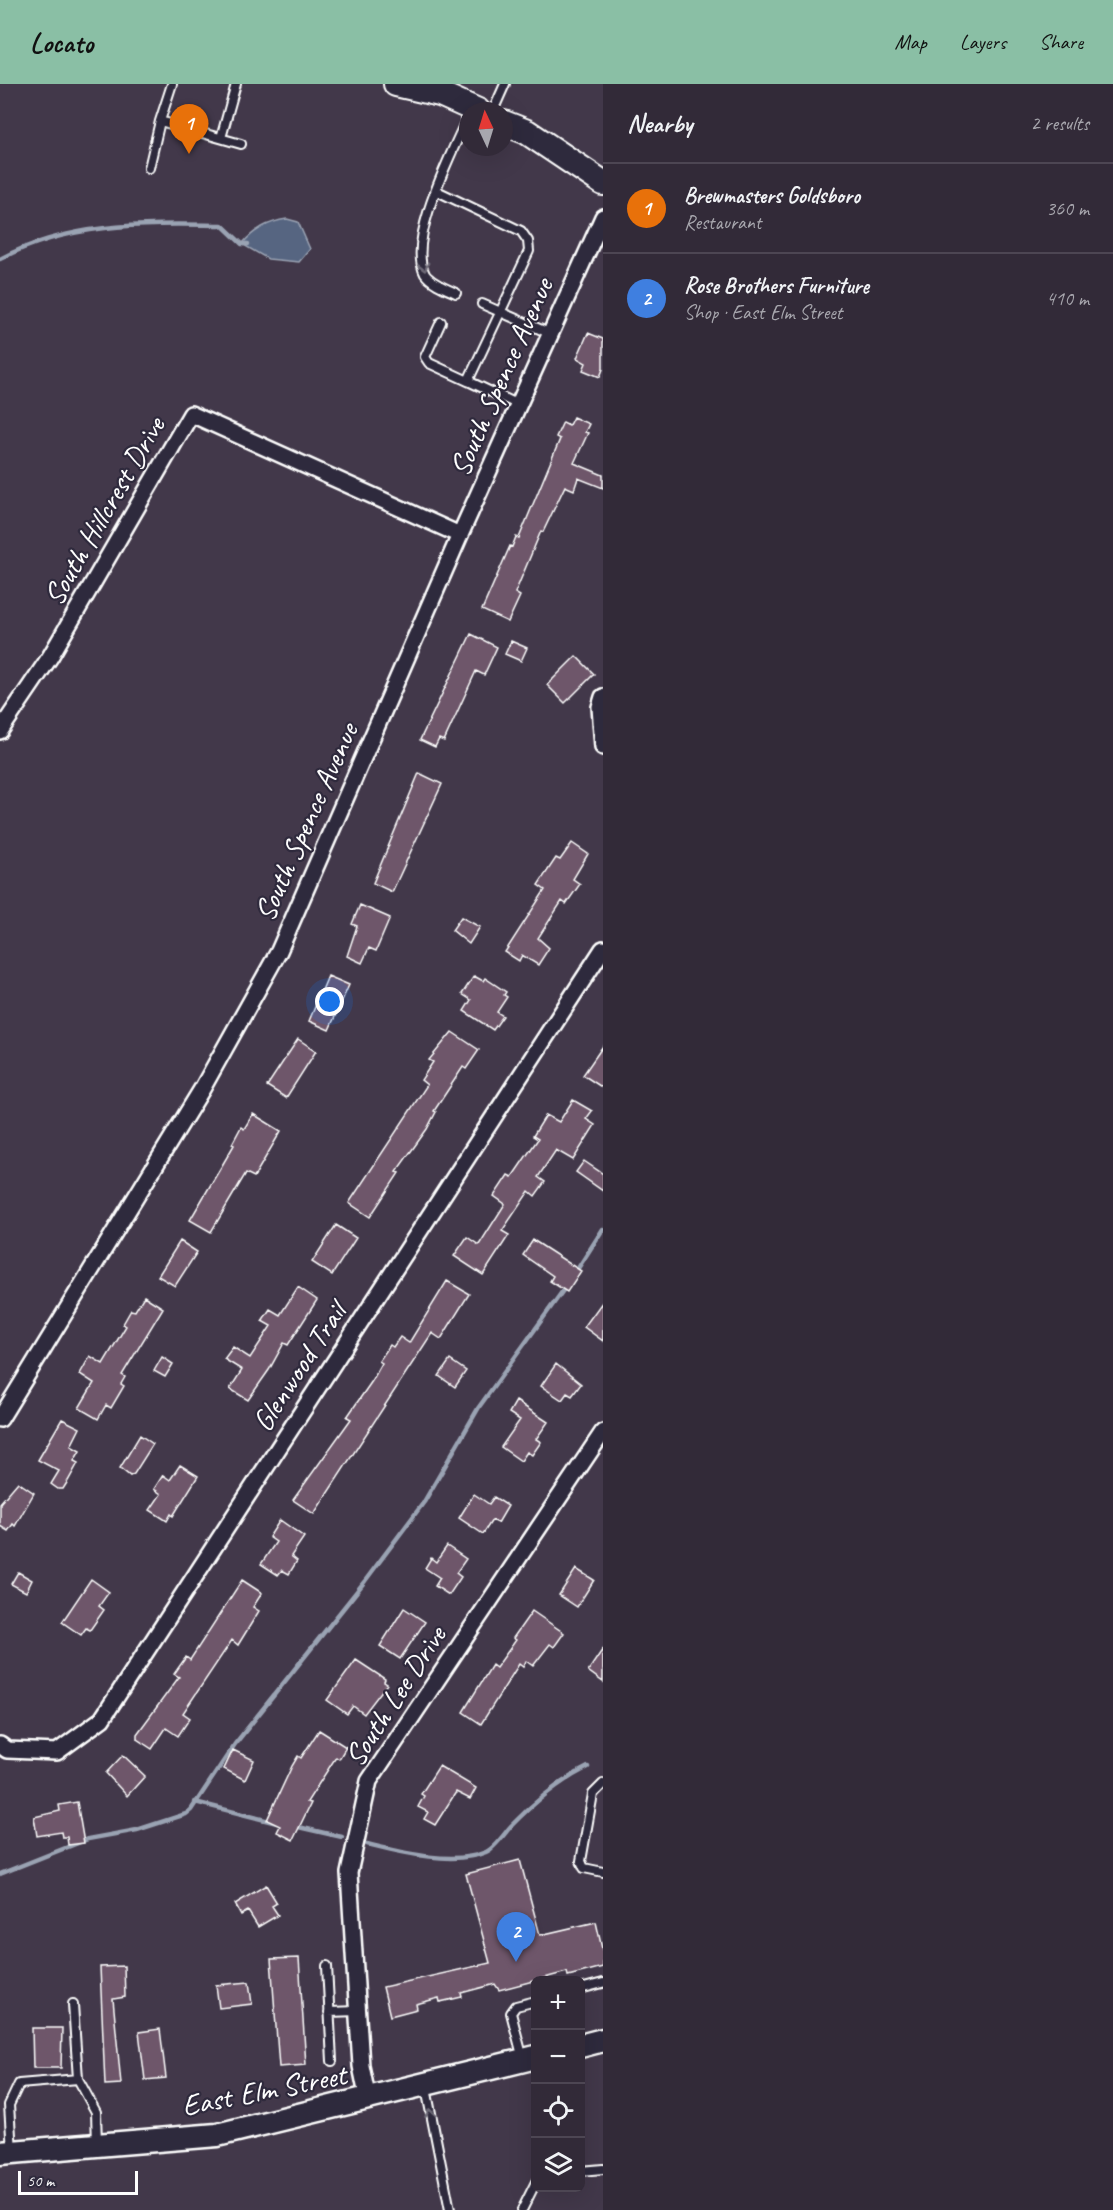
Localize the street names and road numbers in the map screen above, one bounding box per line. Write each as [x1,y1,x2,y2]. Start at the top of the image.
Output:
street label: South Spence Avenue [440,270,563,482]
street label: South Hillcrest Drive [35,408,174,612]
street label: South Spence Avenue [245,715,368,927]
street label: Glenwood Trail [243,1291,357,1438]
street label: South Lee Drive [336,1617,456,1773]
street label: East Elm Street [179,2055,352,2125]

